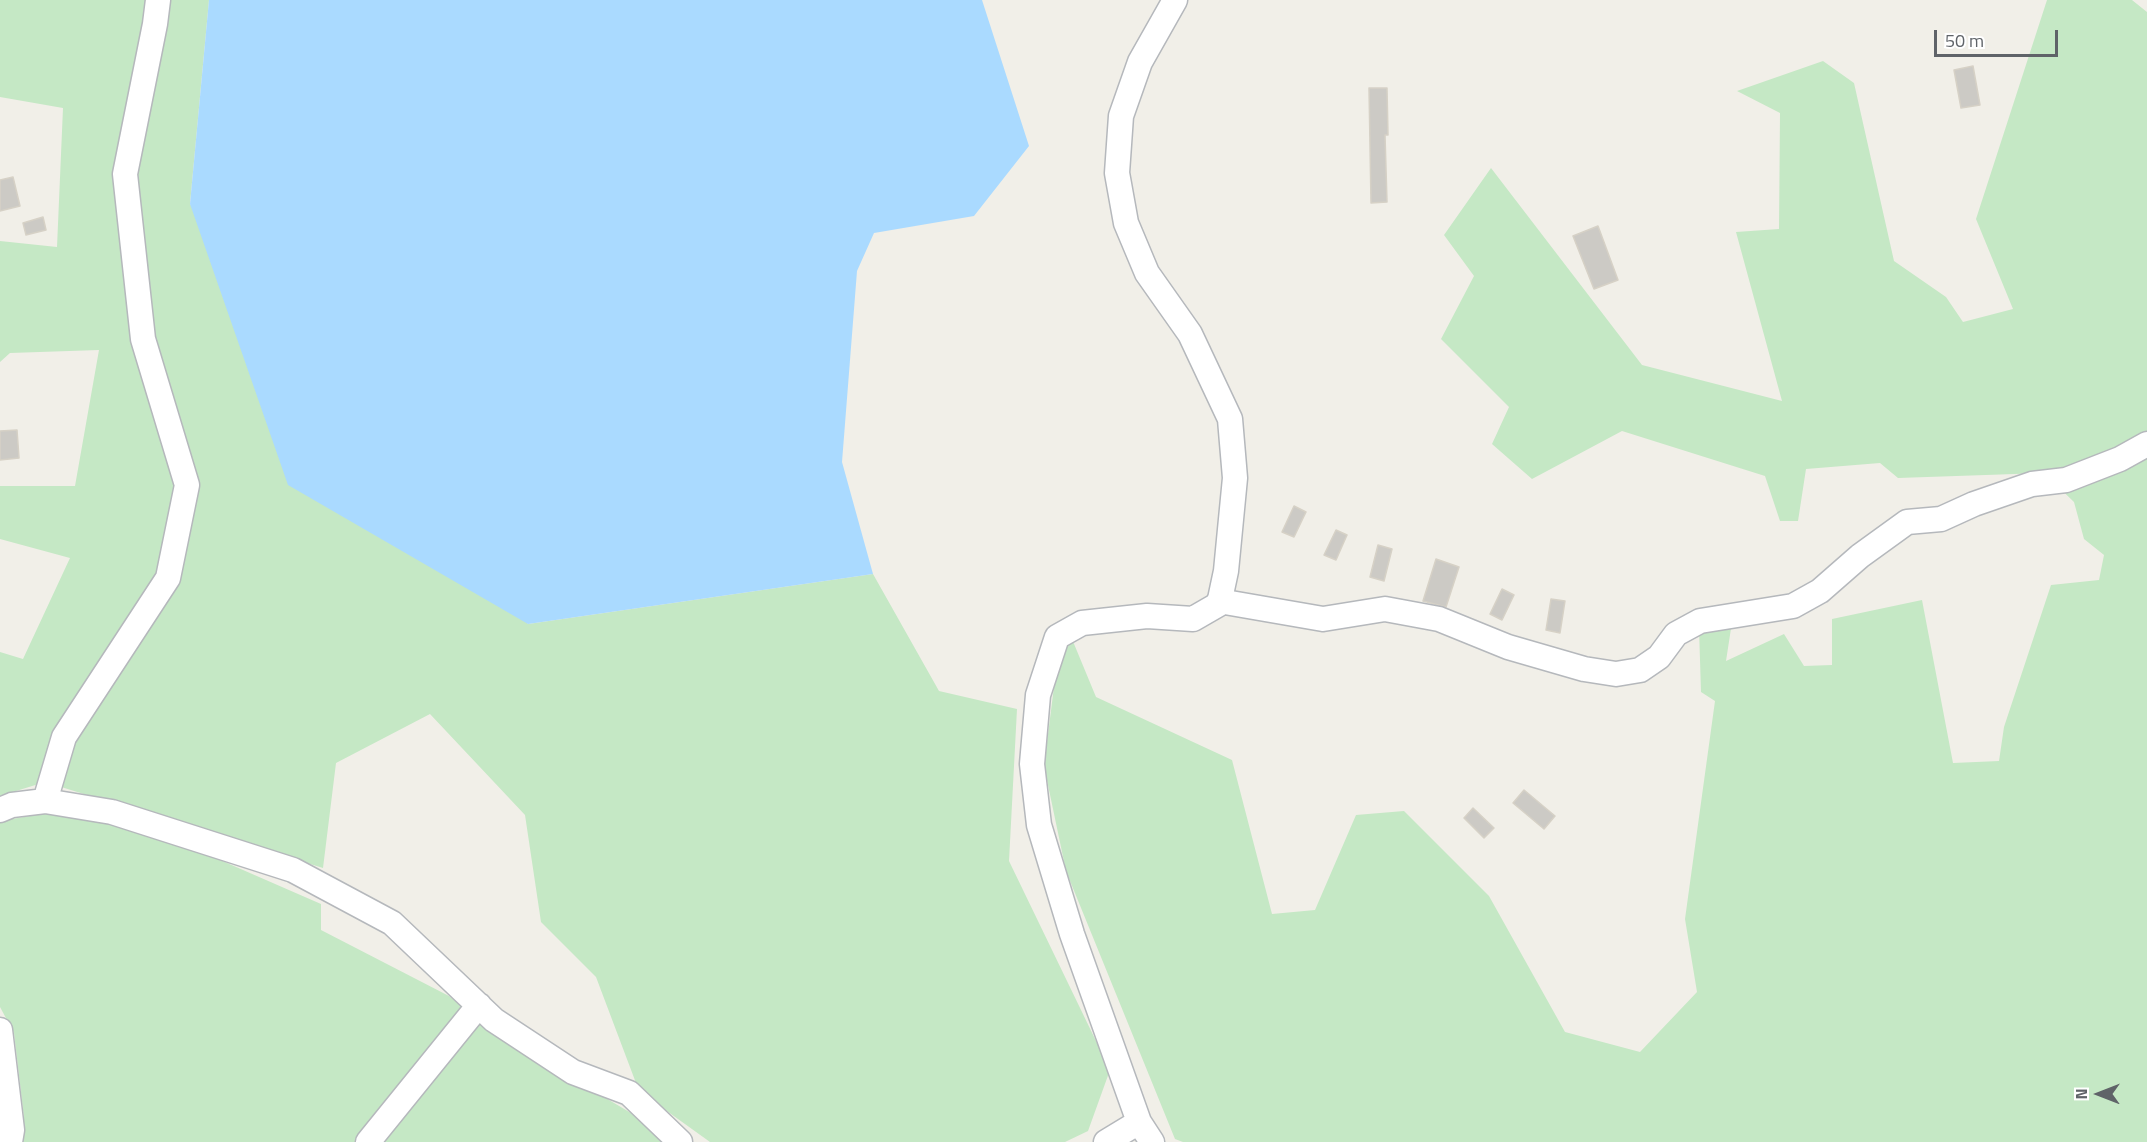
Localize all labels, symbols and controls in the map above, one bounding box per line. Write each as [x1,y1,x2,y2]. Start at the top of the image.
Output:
scale bar [1937,18,2062,56]
text: 50 m [1945,27,1984,54]
north arrow [2069,1064,2129,1124]
text: N [2069,1088,2093,1100]

